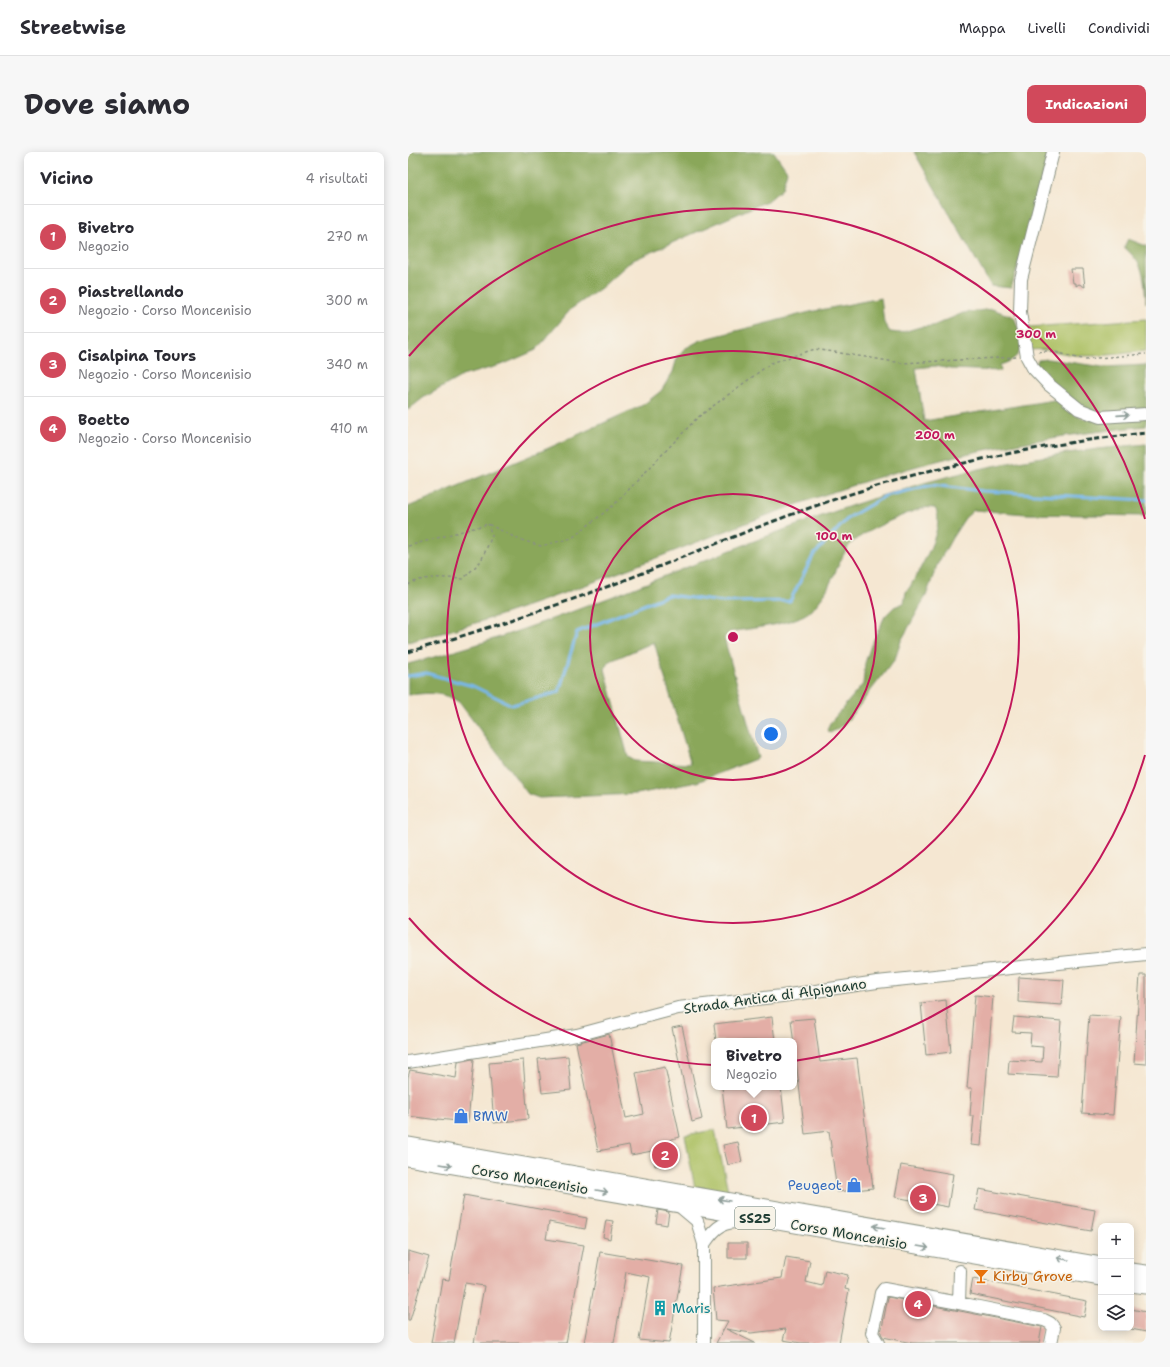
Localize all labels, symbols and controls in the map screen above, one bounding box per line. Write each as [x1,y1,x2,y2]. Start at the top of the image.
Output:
text: Streetwise [20,15,126,40]
text: Mappa [959,19,1006,37]
text: Livelli [1028,19,1066,37]
text: Condividi [1088,19,1150,37]
text: Dove siamo [24,85,190,123]
button: Indicazioni [1027,85,1146,123]
text: Vicino [40,167,93,189]
text: 4 risultati [305,170,368,187]
text: Bivetro [78,218,134,238]
text: 1 [50,228,56,245]
text: 270 m [326,228,368,245]
text: Negozio [78,238,129,255]
text: Piastrellando [78,282,184,302]
text: 2 [48,292,58,309]
text: 300 m [325,292,368,309]
text: Negozio · Corso Moncenisio [78,302,252,319]
text: 300 m [1016,326,1056,342]
text: Cisalpina Tours [78,346,196,366]
text: 3 [48,356,58,373]
text: 340 m [326,356,368,373]
text: Negozio · Corso Moncenisio [78,366,252,383]
text: Boetto [78,410,130,430]
one-way arrow [1116,412,1129,419]
text: 4 [48,420,58,437]
text: 410 m [330,420,368,437]
text: 200 m [915,427,955,443]
text: Negozio · Corso Moncenisio [78,430,252,447]
text: 100 m [816,528,853,544]
centre of rings [726,630,740,644]
your location [761,724,781,744]
street label: Strada Antica di Alpignano [682,974,868,1018]
popup [711,1038,797,1090]
text: Bivetro [726,1046,782,1066]
text: Negozio [726,1066,777,1083]
pin: 1 [741,1103,767,1133]
shop icon: BMW [452,1107,470,1125]
place label: BMW [473,1107,508,1125]
pin: 2 [652,1140,678,1170]
street label: Corso Moncenisio [470,1160,590,1198]
one-way arrow [440,1161,453,1169]
place label: Peugeot [788,1176,842,1194]
shop icon: Peugeot [845,1176,863,1194]
pin: 3 [910,1183,936,1213]
one-way arrow [595,1188,608,1196]
one-way arrow [718,1196,731,1204]
road number: SS25 [735,1207,775,1229]
street label: Corso Moncenisio [789,1215,909,1253]
one-way arrow [873,1222,886,1230]
map controls [1098,1223,1134,1331]
button: + [1098,1223,1134,1259]
one-way arrow [916,1244,929,1252]
one-way arrow [1056,1254,1069,1262]
button: − [1098,1259,1134,1295]
bar icon: Kirby Grove [972,1267,990,1285]
place label: Kirby Grove [993,1267,1073,1285]
pin: 4 [905,1289,931,1319]
button: layers [1098,1295,1134,1331]
building icon: Maris [651,1299,669,1317]
place label: Maris [672,1299,711,1317]

